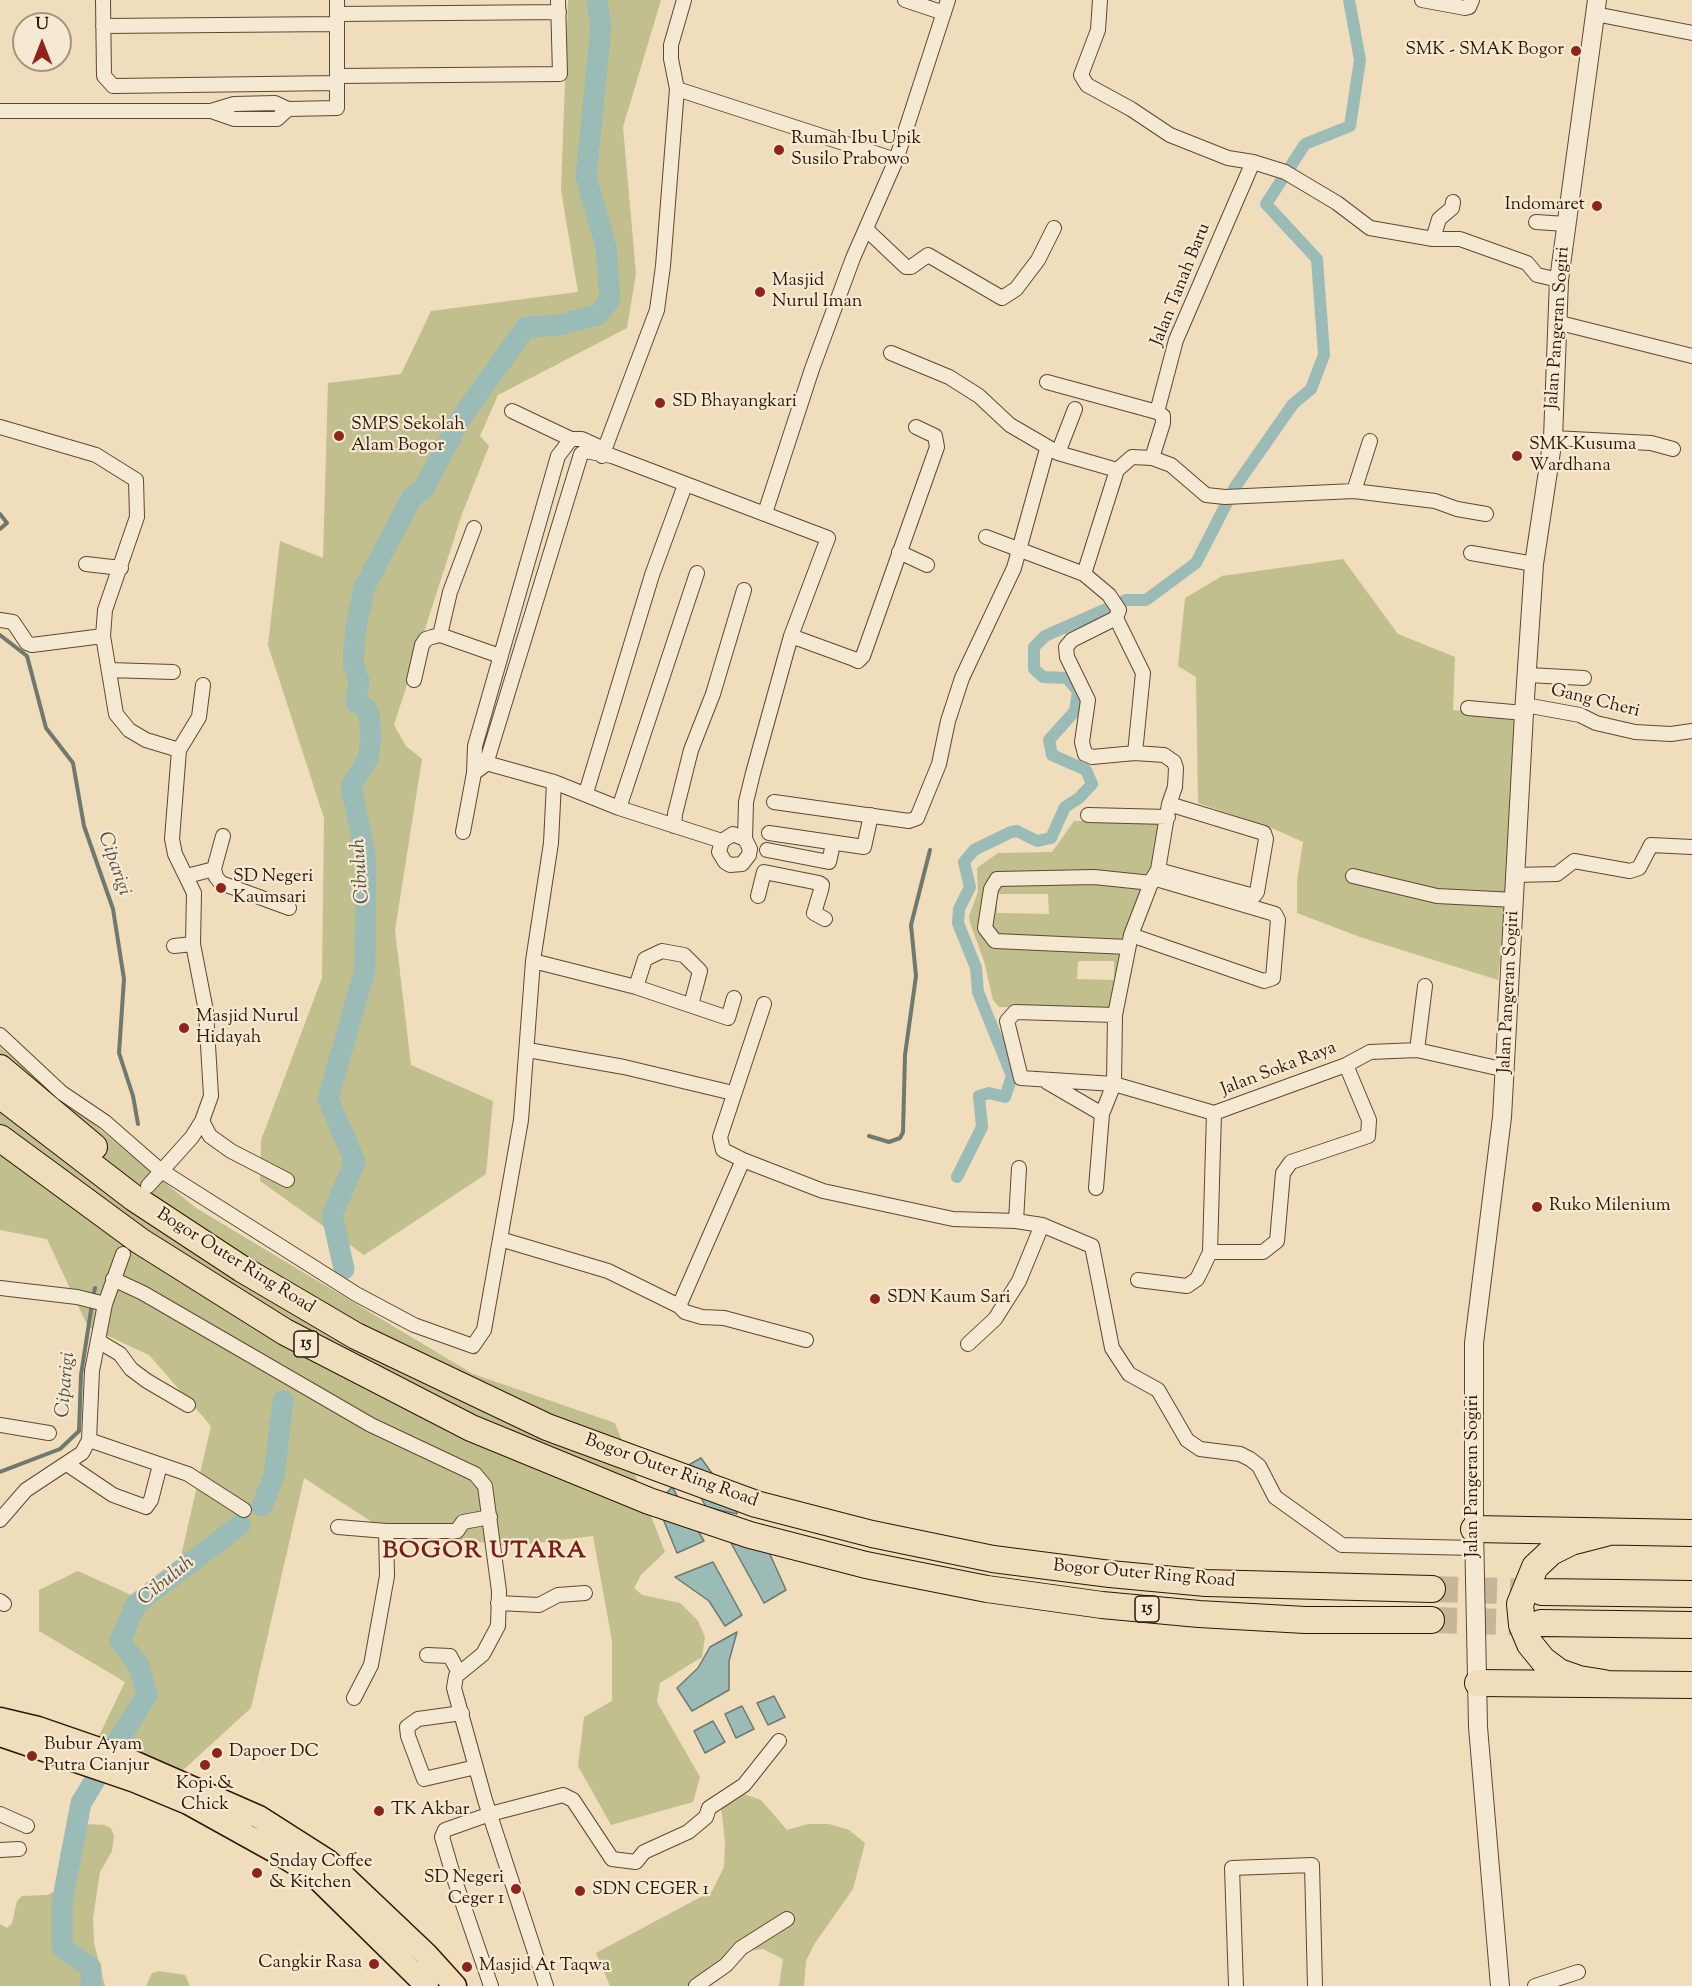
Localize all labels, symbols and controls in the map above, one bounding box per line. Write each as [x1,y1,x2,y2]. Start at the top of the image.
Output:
north arrow [12,12,72,72]
text: U [35,14,49,37]
place label: SMK - SMAK Bogor [1405,40,1564,62]
marker: SMK - SMAK Bogor [1569,44,1583,58]
place label: Rumah Ibu Upik Susilo Prabowo [791,129,921,172]
marker: Rumah Ibu Upik Susilo Prabowo [772,143,786,157]
place label: Indomaret [1505,195,1585,217]
marker: Indomaret [1590,199,1604,213]
street label: Jalan Tanah Baru [1148,220,1216,350]
street label: Jalan Pangeran Sogiri [1543,246,1575,410]
place label: Masjid Nurul Iman [772,271,862,314]
marker: Masjid Nurul Iman [753,285,767,299]
place label: SD Bhayangkari [672,392,797,414]
marker: SD Bhayangkari [653,396,667,410]
place label: SMPS Sekolah Alam Bogor [351,415,465,458]
marker: SMPS Sekolah Alam Bogor [332,429,346,443]
place label: SMK Kusuma Wardhana [1529,435,1636,478]
marker: SMK Kusuma Wardhana [1510,449,1524,463]
street label: Gang Cheri [1548,680,1642,724]
water label: Ciparigi [91,829,135,899]
water label: Cibuluh [348,838,376,904]
place label: SD Negeri Kaumsari [233,867,313,910]
marker: SD Negeri Kaumsari [214,881,228,895]
street label: Jalan Pangeran Sogiri [1495,910,1525,1074]
place label: Masjid Nurul Hidayah [196,1007,299,1050]
marker: Masjid Nurul Hidayah [177,1021,191,1035]
street label: Jalan Soka Raya [1218,1038,1340,1102]
place label: Ruko Milenium [1549,1196,1671,1218]
marker: Ruko Milenium [1530,1200,1544,1214]
street label: Bogor Outer Ring Road [152,1204,318,1320]
place label: SDN Kaum Sari [887,1288,1011,1310]
marker: SDN Kaum Sari [868,1292,882,1306]
road number: 15 [294,1331,318,1357]
water label: Ciparigi [52,1351,82,1419]
street label: Jalan Pangeran Sogiri [1463,1395,1485,1557]
street label: Bogor Outer Ring Road [581,1431,761,1513]
district label: BOGOR UTARA [382,1539,588,1567]
water label: Cibuluh [134,1552,200,1612]
street label: Bogor Outer Ring Road [1052,1556,1236,1594]
road number: 15 [1135,1596,1159,1622]
place label: Bubur Ayam Putra Cianjur [44,1735,149,1778]
place label: Dapoer DC [229,1742,319,1764]
marker: Dapoer DC [210,1746,224,1760]
marker: Bubur Ayam Putra Cianjur [25,1749,39,1763]
marker: Kopi & Chick [198,1758,212,1772]
place label: Kopi & Chick [176,1774,234,1816]
place label: TK Akbar [391,1800,469,1822]
marker: TK Akbar [372,1804,386,1818]
place label: Snday Coffee & Kitchen [269,1852,372,1894]
marker: Snday Coffee & Kitchen [250,1866,264,1880]
place label: SD Negeri Ceger 1 [424,1868,504,1910]
place label: SDN CEGER 1 [592,1880,709,1902]
marker: SD Negeri Ceger 1 [509,1882,523,1896]
marker: SDN CEGER 1 [573,1884,587,1898]
place label: Cangkir Rasa [258,1953,362,1975]
place label: Masjid At Taqwa [479,1956,610,1978]
marker: Cangkir Rasa [367,1957,381,1971]
marker: Masjid At Taqwa [460,1960,474,1974]

